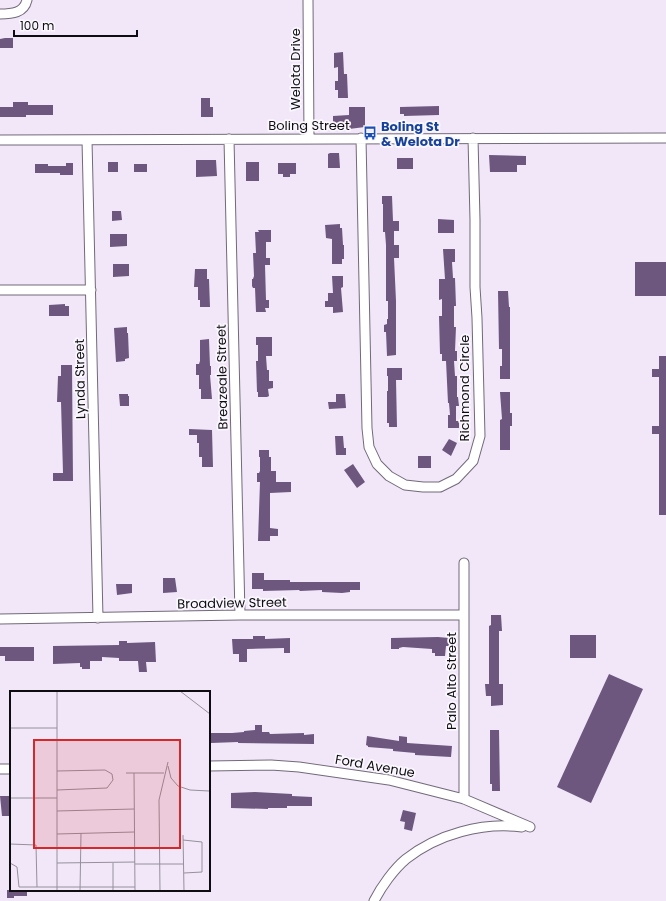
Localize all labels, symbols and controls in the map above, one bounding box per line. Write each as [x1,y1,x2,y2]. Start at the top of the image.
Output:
scale bar [14,12,137,38]
text: 100 m [20,17,54,34]
street label: Welota Drive [286,28,305,110]
street label: Boling Street [268,116,350,135]
place label: Boling St & Welota Dr [381,117,460,151]
bus stop icon: Boling St & Welota Dr [362,125,378,141]
street label: Breazeale Street [212,324,232,430]
street label: Richmond Circle [455,335,474,441]
street label: Lynda Street [70,338,90,419]
street label: Broadview Street [177,593,287,613]
street label: Palo Alto Street [442,632,461,730]
inset map [10,691,210,891]
street label: Ford Avenue [334,750,416,782]

